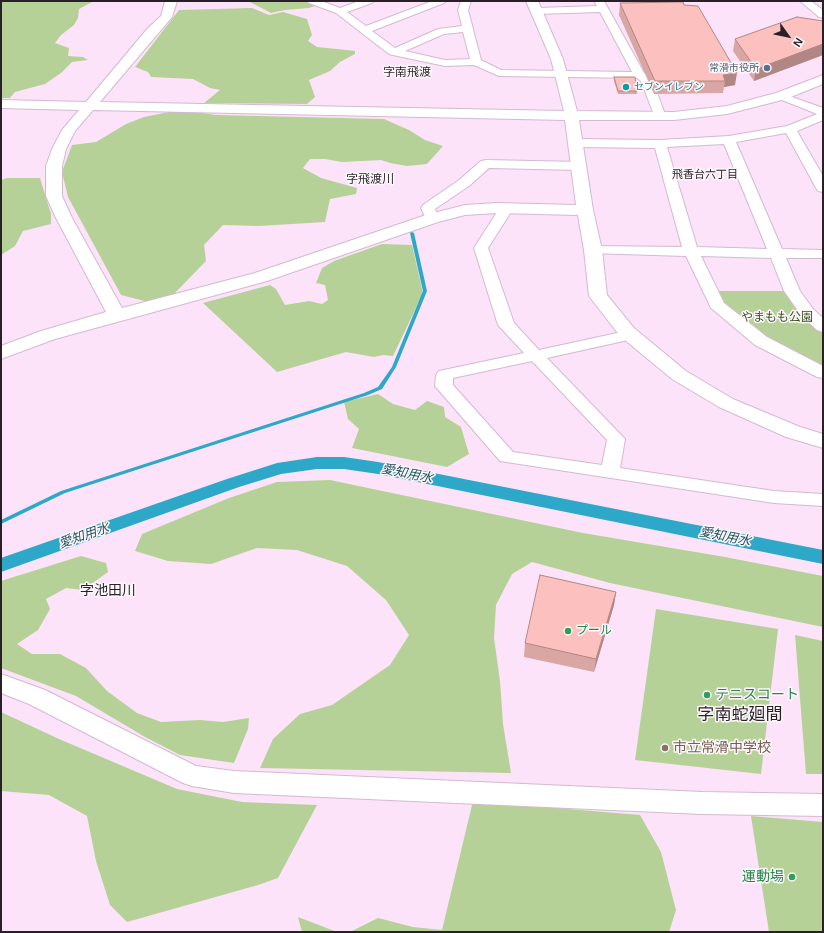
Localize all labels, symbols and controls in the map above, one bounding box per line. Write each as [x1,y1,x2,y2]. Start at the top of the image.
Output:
north arrow [768,16,808,56]
text: N [791,36,805,49]
place label: 常滑市役所 [709,62,759,74]
marker: 常滑市役所 [762,63,772,73]
district label: 字南飛渡 [383,66,431,80]
place label: セブンイレブン [634,81,704,93]
marker: セブンイレブン [621,82,631,92]
district label: 飛香台六丁目 [672,168,738,182]
district label: 字飛渡川 [346,173,394,187]
park label: やまもも公園 [741,311,813,325]
water label: 愛知用水 [380,461,434,487]
water label: 愛知用水 [57,520,111,552]
water label: 愛知用水 [698,524,752,550]
district label: 字池田川 [80,583,136,599]
place label: プール [576,624,612,638]
marker: プール [563,626,573,636]
place label: テニスコート [715,687,799,703]
marker: テニスコート [702,690,712,700]
district label: 字南蛇廻間 [698,705,782,725]
place label: 市立常滑中学校 [673,740,771,756]
marker: 市立常滑中学校 [660,743,670,753]
place label: 運動場 [742,869,784,885]
marker: 運動場 [787,872,797,882]

